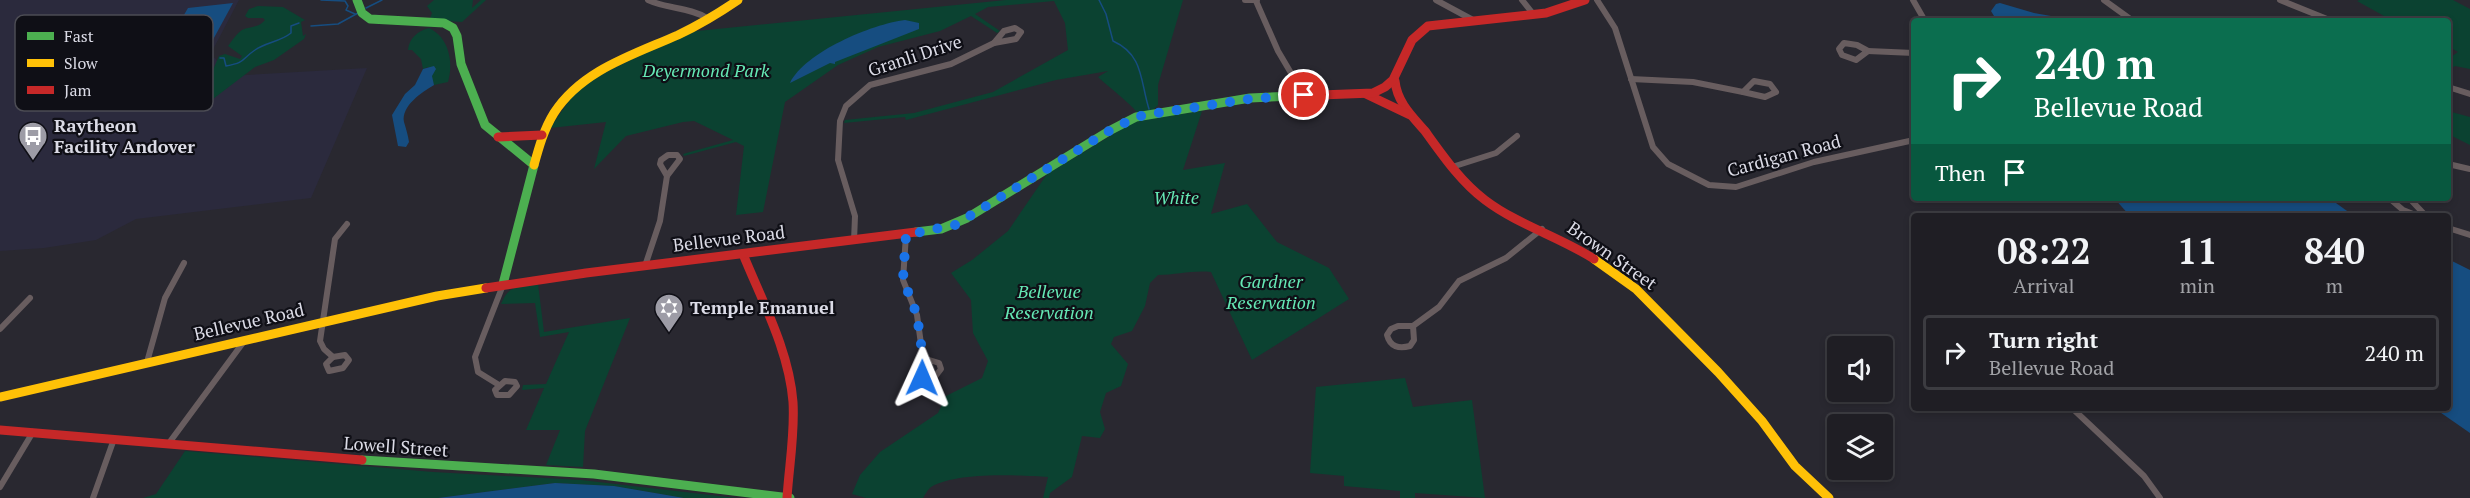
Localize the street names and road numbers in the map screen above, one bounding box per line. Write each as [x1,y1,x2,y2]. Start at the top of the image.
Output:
street label: Granli Drive [865,29,965,81]
street label: Cardigan Road [1724,128,1843,182]
street label: Brown Street [1563,216,1662,295]
street label: Bellevue Road [671,219,786,257]
street label: Bellevue Road [191,297,306,345]
street label: Lowell Street [343,430,449,462]

